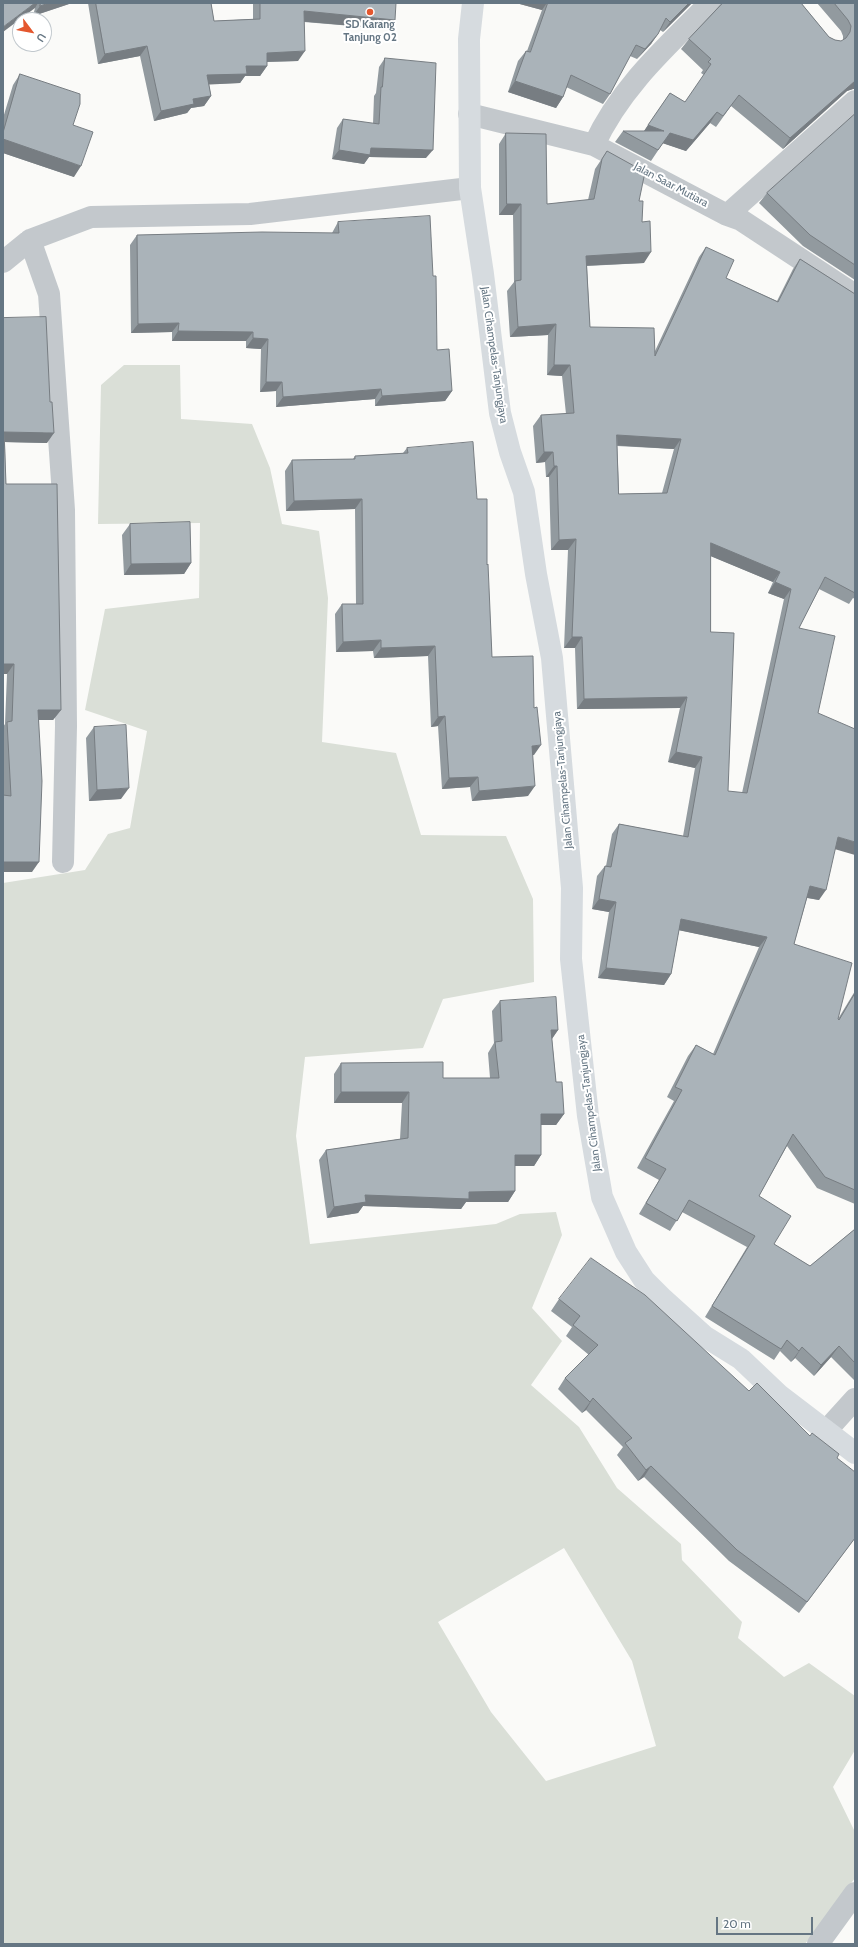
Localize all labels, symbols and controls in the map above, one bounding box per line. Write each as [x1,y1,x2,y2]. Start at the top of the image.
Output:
marker: SD Karang Tanjung 02 [365,7,375,17]
north arrow [12,12,52,52]
place label: SD Karang Tanjung 02 [343,18,397,44]
text: U [33,31,49,45]
street label: Jalan Saar Mutiara [632,160,710,210]
street label: Jalan Cihampelas-Tanjungjaya [478,286,510,424]
street label: Jalan Cihampelas-Tanjungjaya [550,711,576,849]
street label: Jalan Cihampelas-Tanjungjaya [574,1034,604,1172]
scale bar [718,1909,815,1935]
text: 20 m [723,1916,751,1931]

